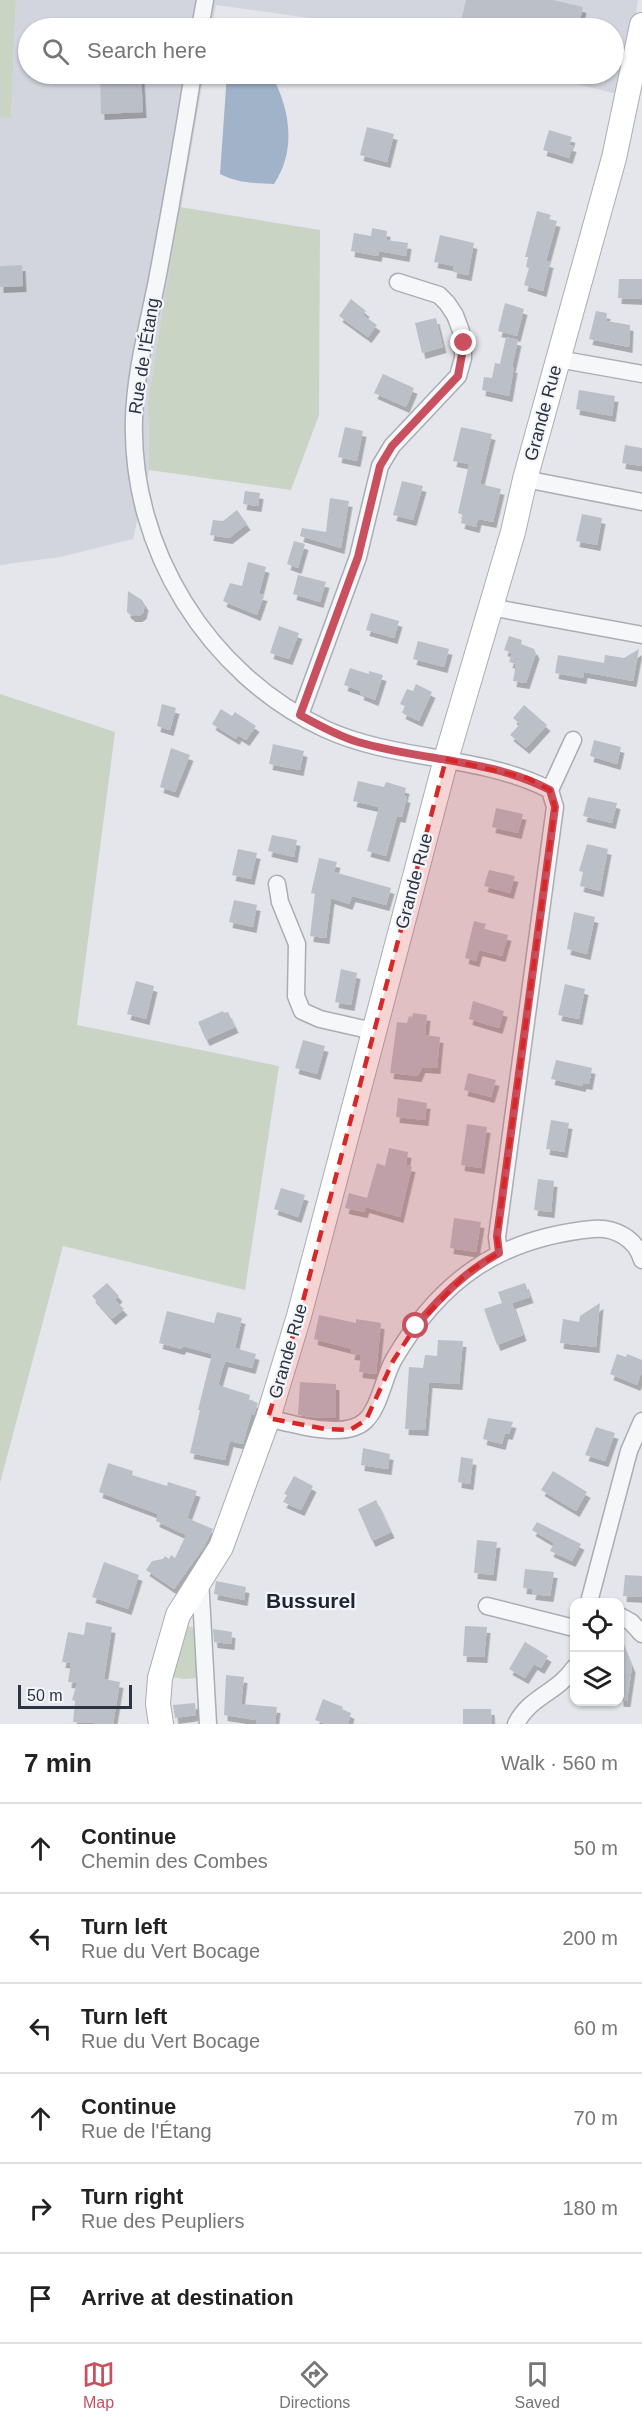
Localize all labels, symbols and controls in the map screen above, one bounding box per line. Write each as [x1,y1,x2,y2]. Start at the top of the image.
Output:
search box [18,18,624,84]
icon: search [39,35,72,68]
text: Search here [87,38,207,63]
street label: Rue de l'Étang [125,296,163,416]
route end [450,329,476,355]
street label: Grande Rue [521,363,565,463]
street label: Grande Rue [392,831,436,931]
street label: Grande Rue [265,1301,311,1401]
route start [402,1312,428,1338]
district label: Bussurel [266,1589,356,1612]
map controls [570,1598,624,1706]
button: locate [570,1598,624,1652]
button: layers [570,1652,624,1706]
scale bar [18,1682,132,1710]
text: 50 m [27,1687,63,1704]
text: 7 min [24,1748,92,1778]
text: Walk · 560 m [501,1752,618,1774]
text: Continue [81,1824,176,1849]
icon: ahead [24,1832,57,1865]
text: 50 m [574,1837,618,1859]
text: Chemin des Combes [81,1850,268,1872]
text: Turn left [81,1914,167,1939]
icon: left [24,1922,57,1955]
text: 200 m [562,1927,618,1949]
text: Rue du Vert Bocage [81,1940,260,1962]
text: Turn left [81,2004,167,2029]
icon: left [24,2012,57,2045]
text: 60 m [574,2017,618,2039]
text: Rue du Vert Bocage [81,2030,260,2052]
text: Continue [81,2094,176,2119]
icon: ahead [24,2102,57,2135]
text: 70 m [574,2107,618,2129]
text: Rue de l'Étang [81,2120,212,2142]
text: Turn right [81,2184,183,2209]
icon: right [24,2192,57,2225]
text: 180 m [562,2197,618,2219]
text: Rue des Peupliers [81,2210,244,2232]
icon: arrive [24,2282,57,2315]
text: Arrive at destination [81,2285,294,2310]
tab: Map [82,2358,115,2412]
tab: Directions [279,2358,350,2412]
tab: Saved [515,2358,560,2412]

